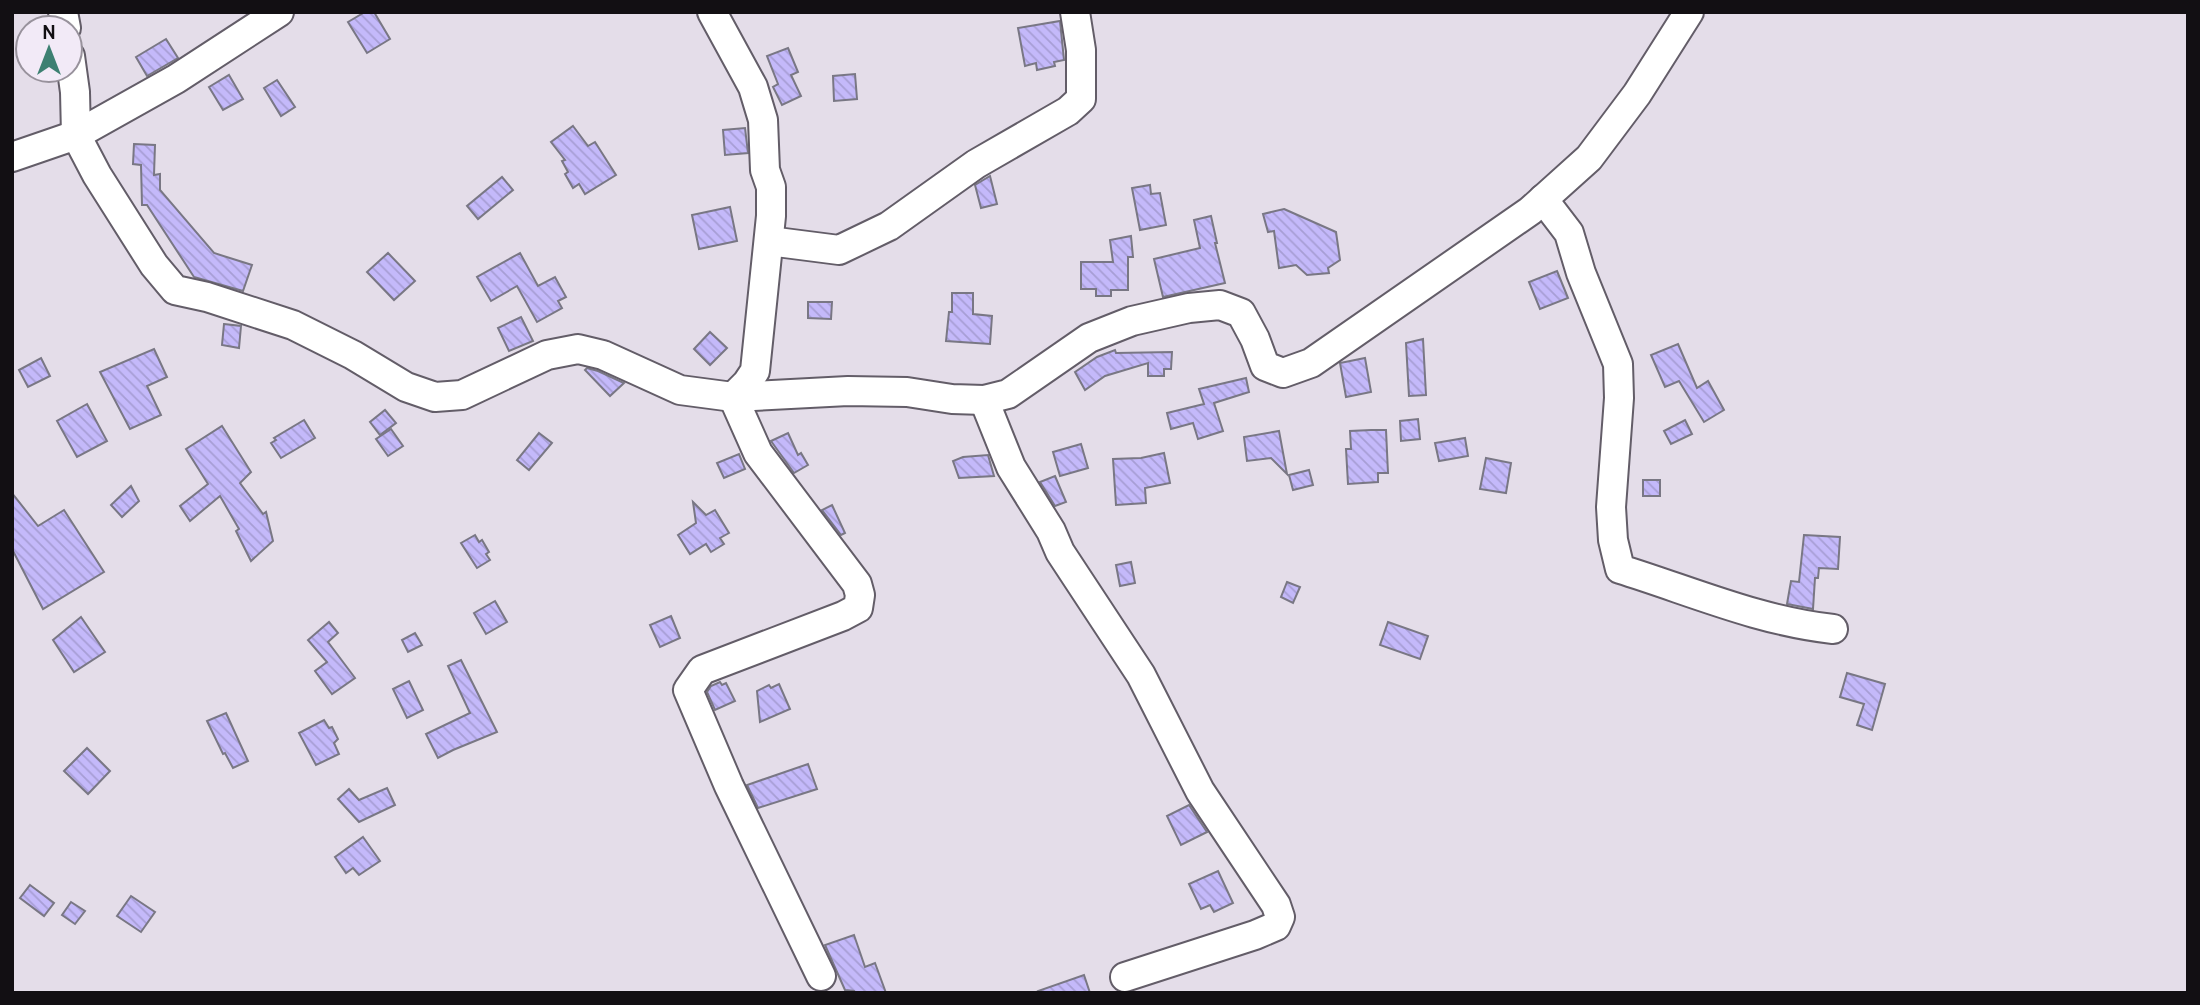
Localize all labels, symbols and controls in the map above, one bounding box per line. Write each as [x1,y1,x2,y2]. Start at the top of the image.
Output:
north arrow [14,14,84,84]
text: N [42,21,56,44]

